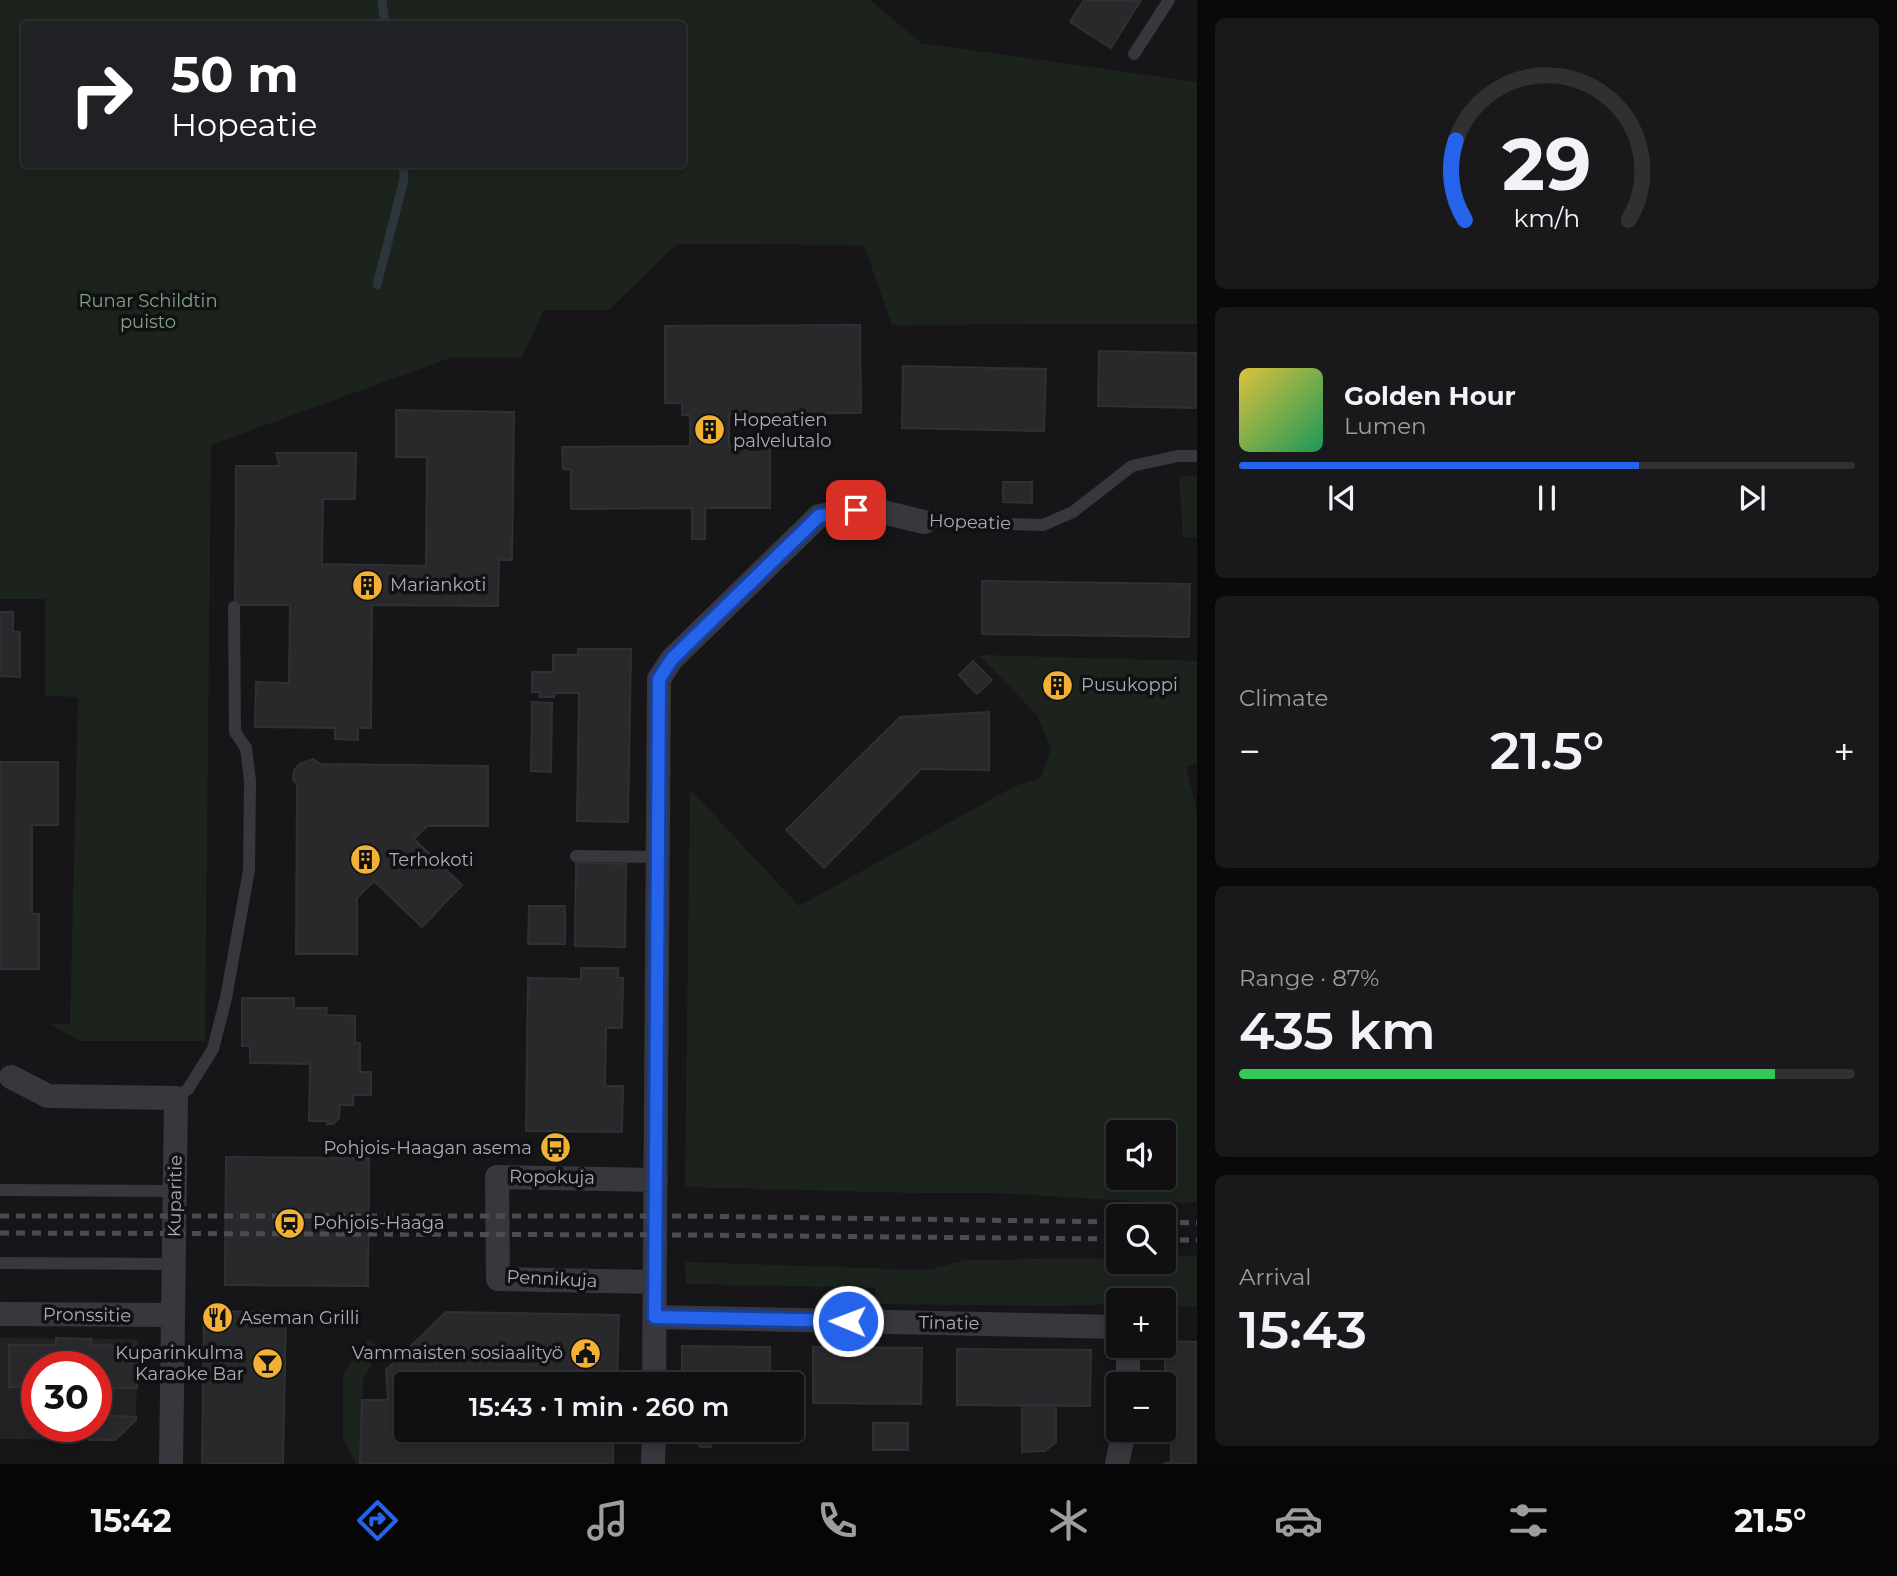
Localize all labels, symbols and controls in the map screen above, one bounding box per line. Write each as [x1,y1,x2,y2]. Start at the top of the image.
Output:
text: 50 m [171,45,299,104]
icon: right [56,49,147,140]
text: Hopeatie [171,105,317,144]
text: 29 [1502,120,1592,208]
text: km/h [1514,202,1580,232]
park label: Runar Schildtin puisto [78,290,218,333]
text: Golden Hour [1344,380,1516,412]
place label: Hopeatien palvelutalo [733,409,832,452]
text: Lumen [1344,412,1427,440]
building icon: Hopeatien palvelutalo [693,413,727,447]
icon: previous [1323,479,1361,517]
icon: pause [1528,479,1566,517]
icon: next [1733,479,1771,517]
pin [826,480,886,540]
icon: arrive [837,491,875,529]
street label: Hopeatie [928,510,1012,534]
building icon: Mariankoti [350,568,384,602]
place label: Mariankoti [390,574,486,596]
building icon: Pusukoppi [1041,668,1075,702]
place label: Pusukoppi [1081,674,1178,696]
text: Climate [1239,684,1328,712]
text: 21.5° [1490,719,1604,782]
text: − [1239,728,1261,775]
text: + [1833,728,1855,775]
building icon: Terhokoti [349,843,383,877]
place label: Terhokoti [389,849,474,871]
text: Range · 87% [1239,964,1379,992]
text: 435 km [1239,999,1436,1062]
map controls [1106,1120,1176,1442]
button: sound [1106,1120,1176,1190]
bus stop icon: Pohjois-Haagan asema [538,1131,572,1165]
place label: Pohjois-Haagan asema [323,1137,532,1159]
street label: Kuparitie [163,1155,187,1237]
street label: Ropokuja [509,1165,595,1189]
button: search [1106,1204,1176,1274]
station icon: Pohjois-Haaga [273,1206,307,1240]
place label: Pohjois-Haaga [313,1212,445,1234]
text: Arrival [1239,1263,1312,1291]
street label: Pennikuja [506,1266,598,1292]
position arrow [811,1284,885,1358]
button: + [1106,1288,1176,1358]
text: 15:43 [1239,1298,1367,1361]
restaurant icon: Aseman Grilli [200,1301,234,1335]
street label: Pronssitie [43,1303,131,1327]
place label: Aseman Grilli [240,1307,359,1329]
street label: Tinatie [918,1311,980,1335]
public building icon: Vammaisten sosiaalityö [569,1336,603,1370]
place label: Kuparinkulma Karaoke Bar [115,1342,244,1385]
place label: Vammaisten sosiaalityö [352,1342,563,1364]
bar icon: Kuparinkulma Karaoke Bar [250,1346,284,1380]
speed limit sign: 30 [21,1351,112,1442]
button: − [1106,1372,1176,1442]
text: 15:43 · 1 min · 260 m [469,1391,729,1423]
icon: directions [353,1496,402,1545]
icon: music [583,1496,632,1545]
icon: phone [813,1496,862,1545]
icon: climate [1044,1496,1093,1545]
icon: car [1274,1496,1323,1545]
icon: filters [1504,1496,1553,1545]
text: 15:42 [91,1501,172,1540]
text: 21.5° [1734,1501,1806,1540]

